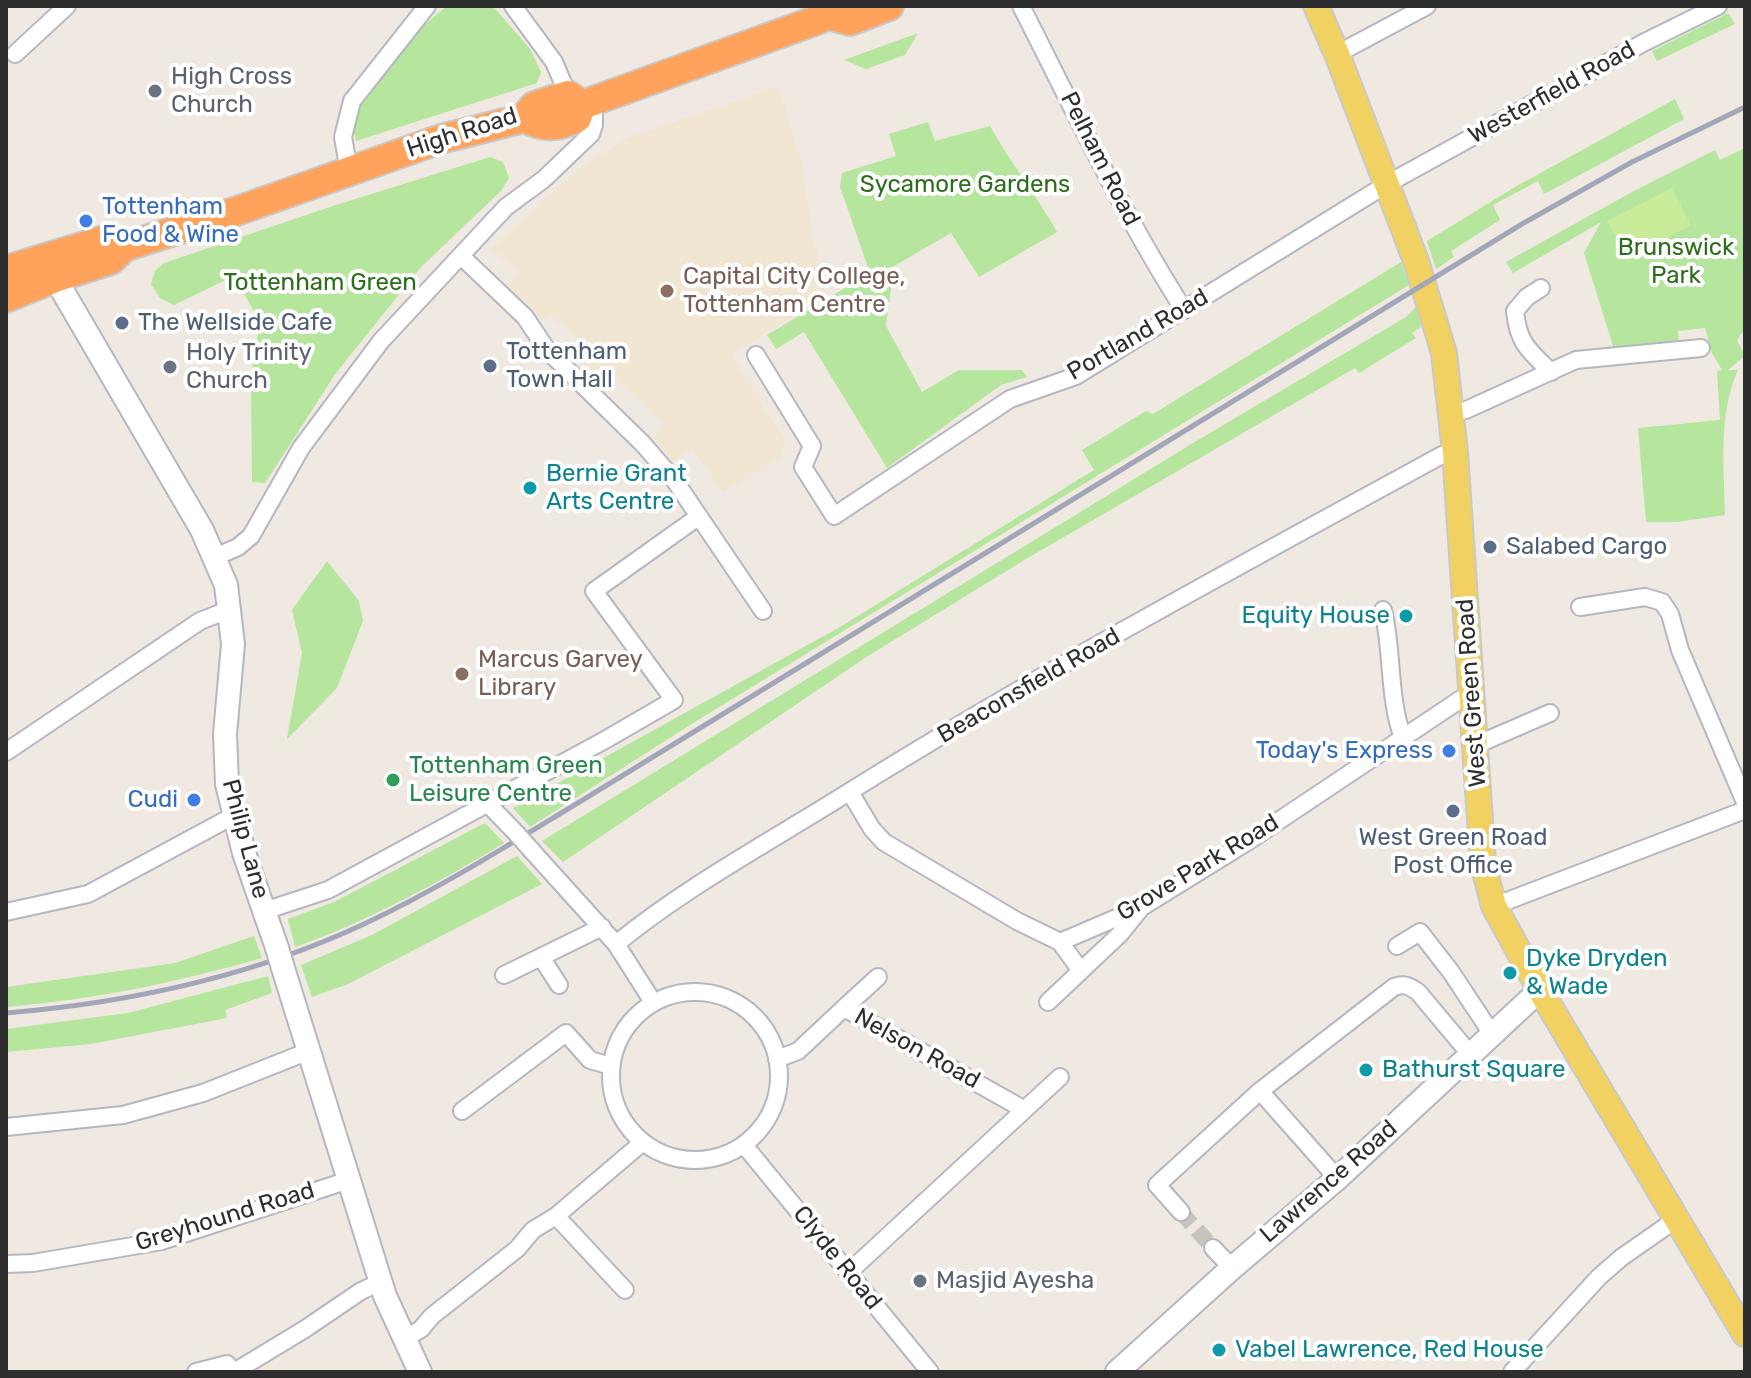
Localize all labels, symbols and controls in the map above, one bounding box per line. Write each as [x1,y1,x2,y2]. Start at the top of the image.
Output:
street label: Westerfield Road [1464,35,1640,151]
place label: High Cross Church [171,63,292,119]
marker: High Cross Church [146,82,164,100]
street label: Pelham Road [1054,87,1146,231]
street label: High Road [403,102,521,164]
park label: Sycamore Gardens [860,171,1070,199]
place label: Tottenham Food & Wine [102,193,239,249]
marker: Tottenham Food & Wine [77,212,95,230]
park label: Brunswick Park [1618,234,1734,290]
place label: Capital City College, Tottenham Centre [683,263,906,319]
park label: Tottenham Green [223,269,417,297]
marker: Capital City College, Tottenham Centre [658,282,676,300]
street label: Portland Road [1062,283,1214,387]
place label: The Wellside Cafe [138,309,332,337]
marker: The Wellside Cafe [113,314,131,332]
place label: Tottenham Town Hall [506,338,627,394]
place label: Holy Trinity Church [186,339,312,395]
marker: Tottenham Town Hall [481,357,499,375]
marker: Holy Trinity Church [161,358,179,376]
place label: Bernie Grant Arts Centre [546,460,687,516]
marker: Bernie Grant Arts Centre [521,479,539,497]
place label: Salabed Cargo [1506,533,1667,561]
marker: Salabed Cargo [1481,538,1499,556]
street label: West Green Road [1451,598,1493,788]
place label: Equity House [1241,602,1390,630]
marker: Equity House [1397,607,1415,625]
street label: Beaconsfield Road [933,622,1125,750]
place label: Marcus Garvey Library [478,646,643,702]
marker: Marcus Garvey Library [453,665,471,683]
place label: Today's Express [1256,737,1433,765]
marker: Today's Express [1440,742,1458,760]
place label: Tottenham Green Leisure Centre [409,752,603,808]
marker: Tottenham Green Leisure Centre [384,771,402,789]
street label: Philip Lane [215,776,275,902]
place label: Cudi [127,786,178,814]
marker: Cudi [185,791,203,809]
marker: West Green Road Post Office [1444,802,1462,820]
street label: Grove Park Road [1112,808,1284,928]
place label: West Green Road Post Office [1358,824,1548,880]
place label: Dyke Dryden & Wade [1526,945,1668,1001]
marker: Dyke Dryden & Wade [1501,964,1519,982]
street label: Nelson Road [849,1003,985,1095]
place label: Bathurst Square [1382,1056,1565,1084]
marker: Bathurst Square [1357,1061,1375,1079]
street label: Lawrence Road [1255,1115,1403,1249]
street label: Greyhound Road [132,1176,318,1258]
street label: Clyde Road [786,1200,888,1316]
place label: Masjid Ayesha [936,1267,1094,1295]
marker: Masjid Ayesha [911,1272,929,1290]
place label: Vabel Lawrence, Red House [1235,1336,1544,1364]
marker: Vabel Lawrence, Red House [1210,1341,1228,1359]

